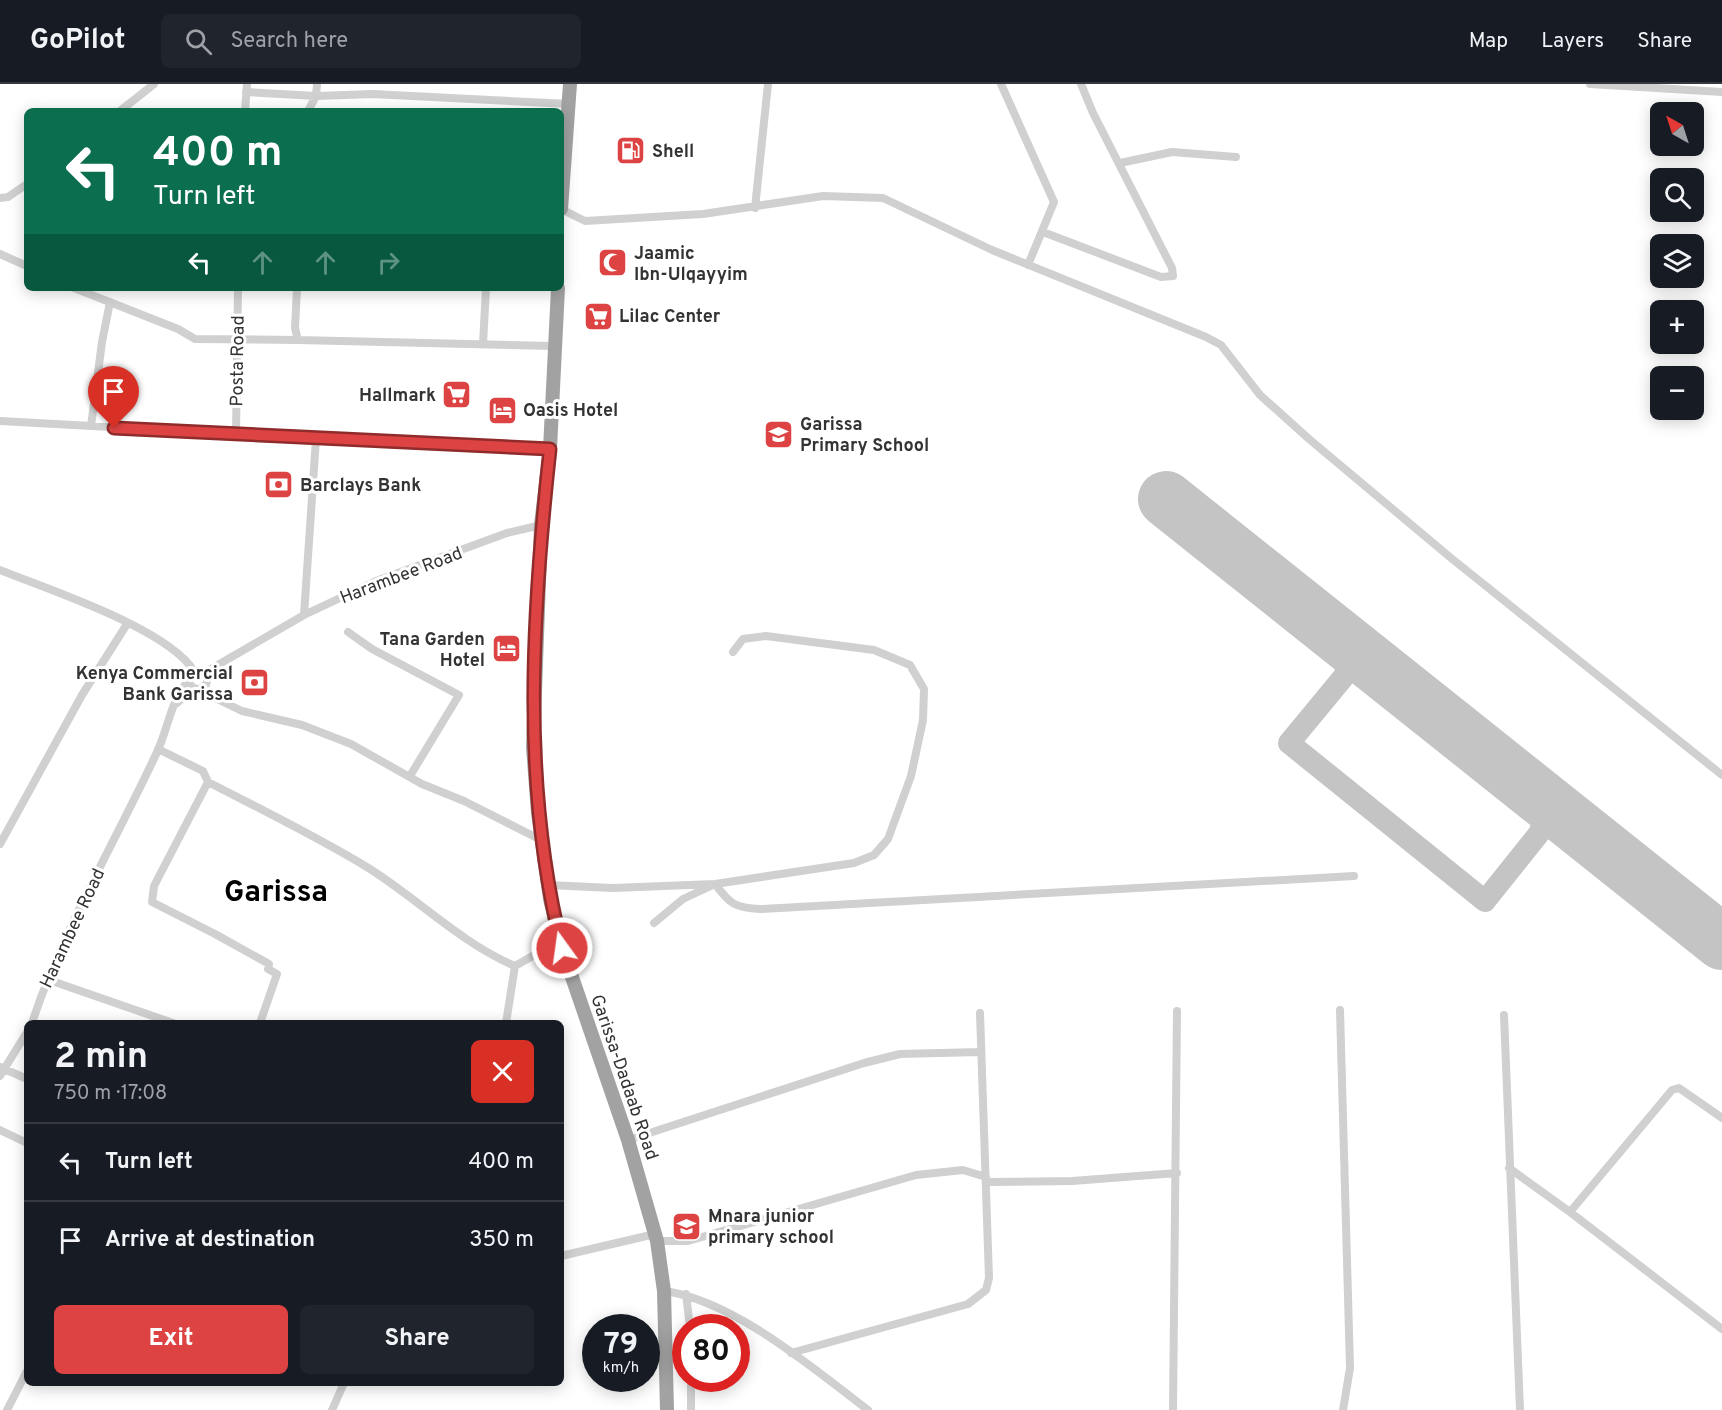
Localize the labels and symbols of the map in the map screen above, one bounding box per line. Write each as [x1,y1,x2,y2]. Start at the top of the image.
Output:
north arrow [1650,102,1704,156]
fuel station icon: Shell [615,135,647,167]
place label: Shell [652,141,694,164]
place label: Jaamic Ibn-Ulqayyim [634,243,748,287]
mosque icon: Jaamic Ibn-Ulqayyim [597,247,629,279]
supermarket icon: Lilac Center [582,300,614,332]
place label: Lilac Center [619,306,721,329]
street label: Posta Road [226,315,251,407]
pin [88,366,139,428]
supermarket icon: Hallmark [441,379,473,411]
place label: Hallmark [359,385,436,408]
hotel icon: Oasis Hotel [486,394,518,426]
place label: Oasis Hotel [523,400,618,423]
place label: Garissa Primary School [800,414,929,458]
school or university icon: Garissa Primary School [763,418,795,450]
bank icon: Barclays Bank [263,469,295,501]
place label: Barclays Bank [300,475,421,498]
street label: Harambee Road [337,542,466,610]
place label: Tana Garden Hotel [379,629,485,673]
hotel icon: Tana Garden Hotel [490,633,522,665]
place label: Kenya Commercial Bank Garissa [76,663,233,707]
bank icon: Kenya Commercial Bank Garissa [238,667,270,699]
street label: Harambee Road [36,865,111,992]
district label: Garissa [224,875,328,912]
position arrow [530,916,594,980]
street label: Garissa-Dadaab Road [584,992,663,1163]
place label: Mnara junior primary school [708,1206,834,1250]
school or university icon: Mnara junior primary school [671,1210,703,1242]
speed limit sign: 80 [672,1314,750,1392]

